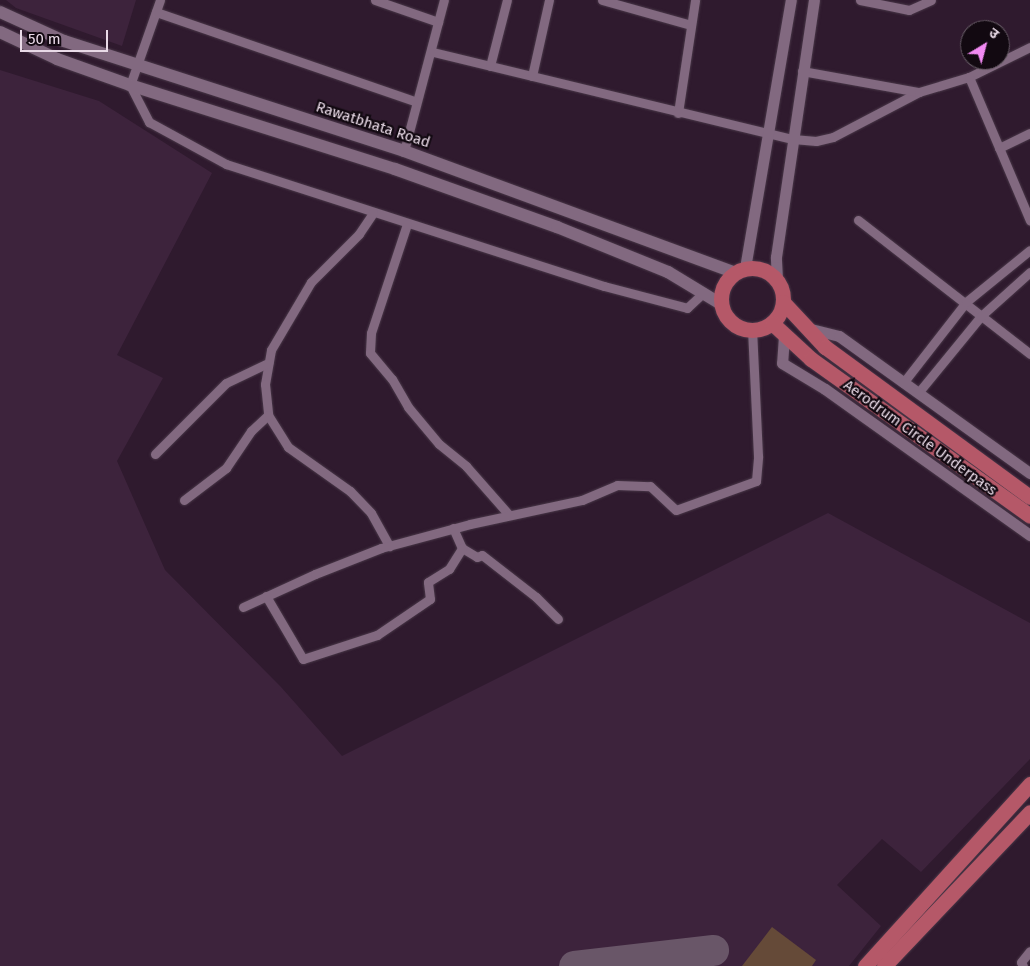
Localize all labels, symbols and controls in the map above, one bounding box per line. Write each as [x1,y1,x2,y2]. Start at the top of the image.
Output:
scale bar [22,20,110,52]
north arrow [960,20,1010,70]
text: उ [985,24,1002,43]
text: 50 m [28,30,61,48]
street label: Rawatbhata Road [314,98,432,152]
street label: Aerodrum Circle Underpass [840,376,1000,500]

